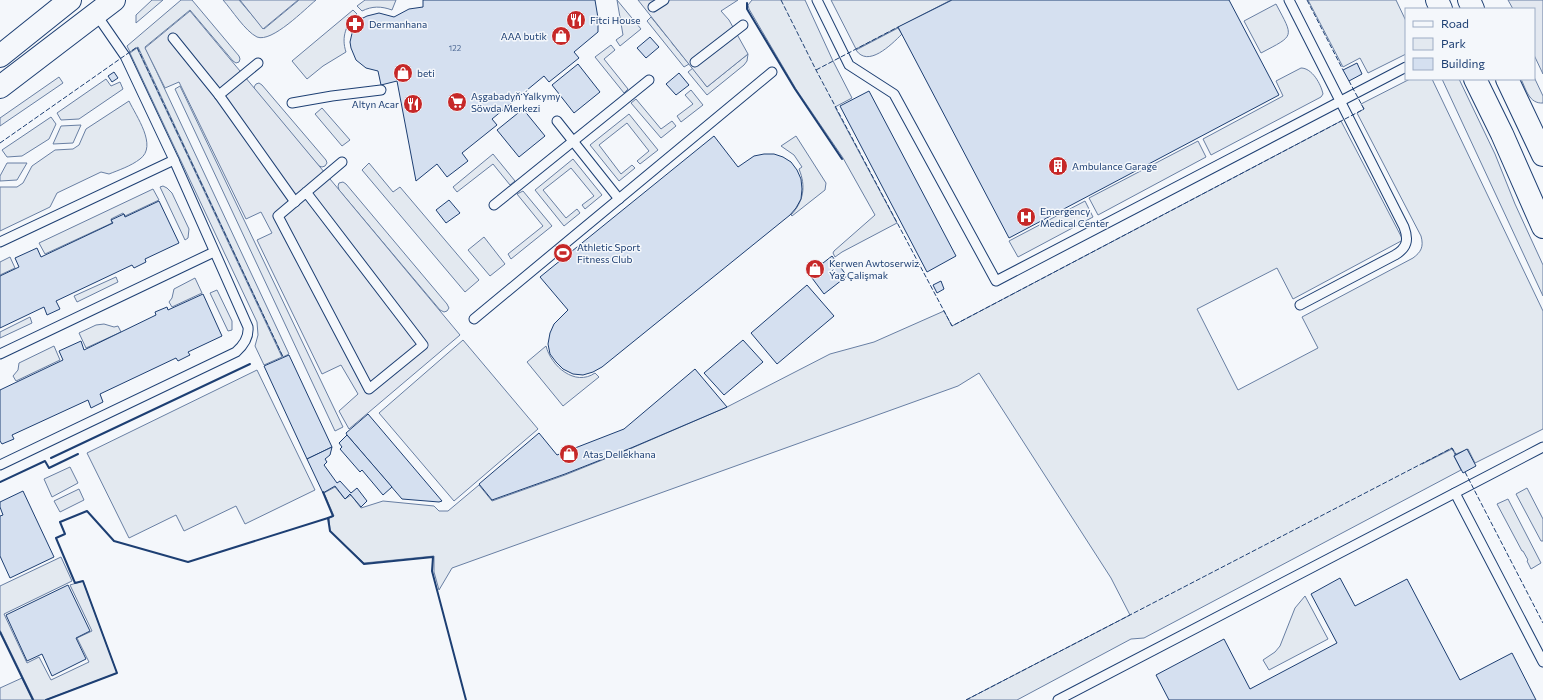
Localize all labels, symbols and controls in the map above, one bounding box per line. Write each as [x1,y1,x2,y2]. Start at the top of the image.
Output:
legend [1405,8,1535,80]
restaurant icon: Fitci House [565,9,587,31]
pharmacy icon: Dermanhana [344,13,366,35]
place label: Fitci House [590,14,641,26]
text: Road [1441,16,1469,30]
place label: Dermanhana [369,18,427,30]
shop icon: AAA butik [550,25,572,47]
place label: AAA butik [501,30,548,42]
text: Park [1441,36,1467,50]
house number: 122 [449,43,462,53]
text: Building [1441,56,1485,70]
shop icon: beti [392,62,414,84]
place label: beti [417,67,435,79]
place label: Aşgabadyň Ýalkymy Söwda Merkezi [471,90,560,114]
supermarket icon: Aşgabadyň Ýalkymy Söwda Merkezi [446,91,468,113]
restaurant icon: Altyn Acar [402,93,424,115]
place label: Altyn Acar [352,98,399,110]
building icon: Ambulance Garage [1047,155,1069,177]
place label: Ambulance Garage [1072,160,1157,172]
place label: Emergency Medical Center [1040,205,1109,229]
hospital icon: Emergency Medical Center [1015,206,1037,228]
place label: Athletic Sport Fitness Club [577,241,640,265]
sports icon: Athletic Sport Fitness Club [552,242,574,264]
place label: Kerwen Awtoserwiz Ýag Çalişmak [829,257,919,281]
shop icon: Kerwen Awtoserwiz Ýag Çalişmak [804,258,826,280]
shop icon: Atas Dellekhana [558,443,580,465]
place label: Atas Dellekhana [583,448,656,460]

